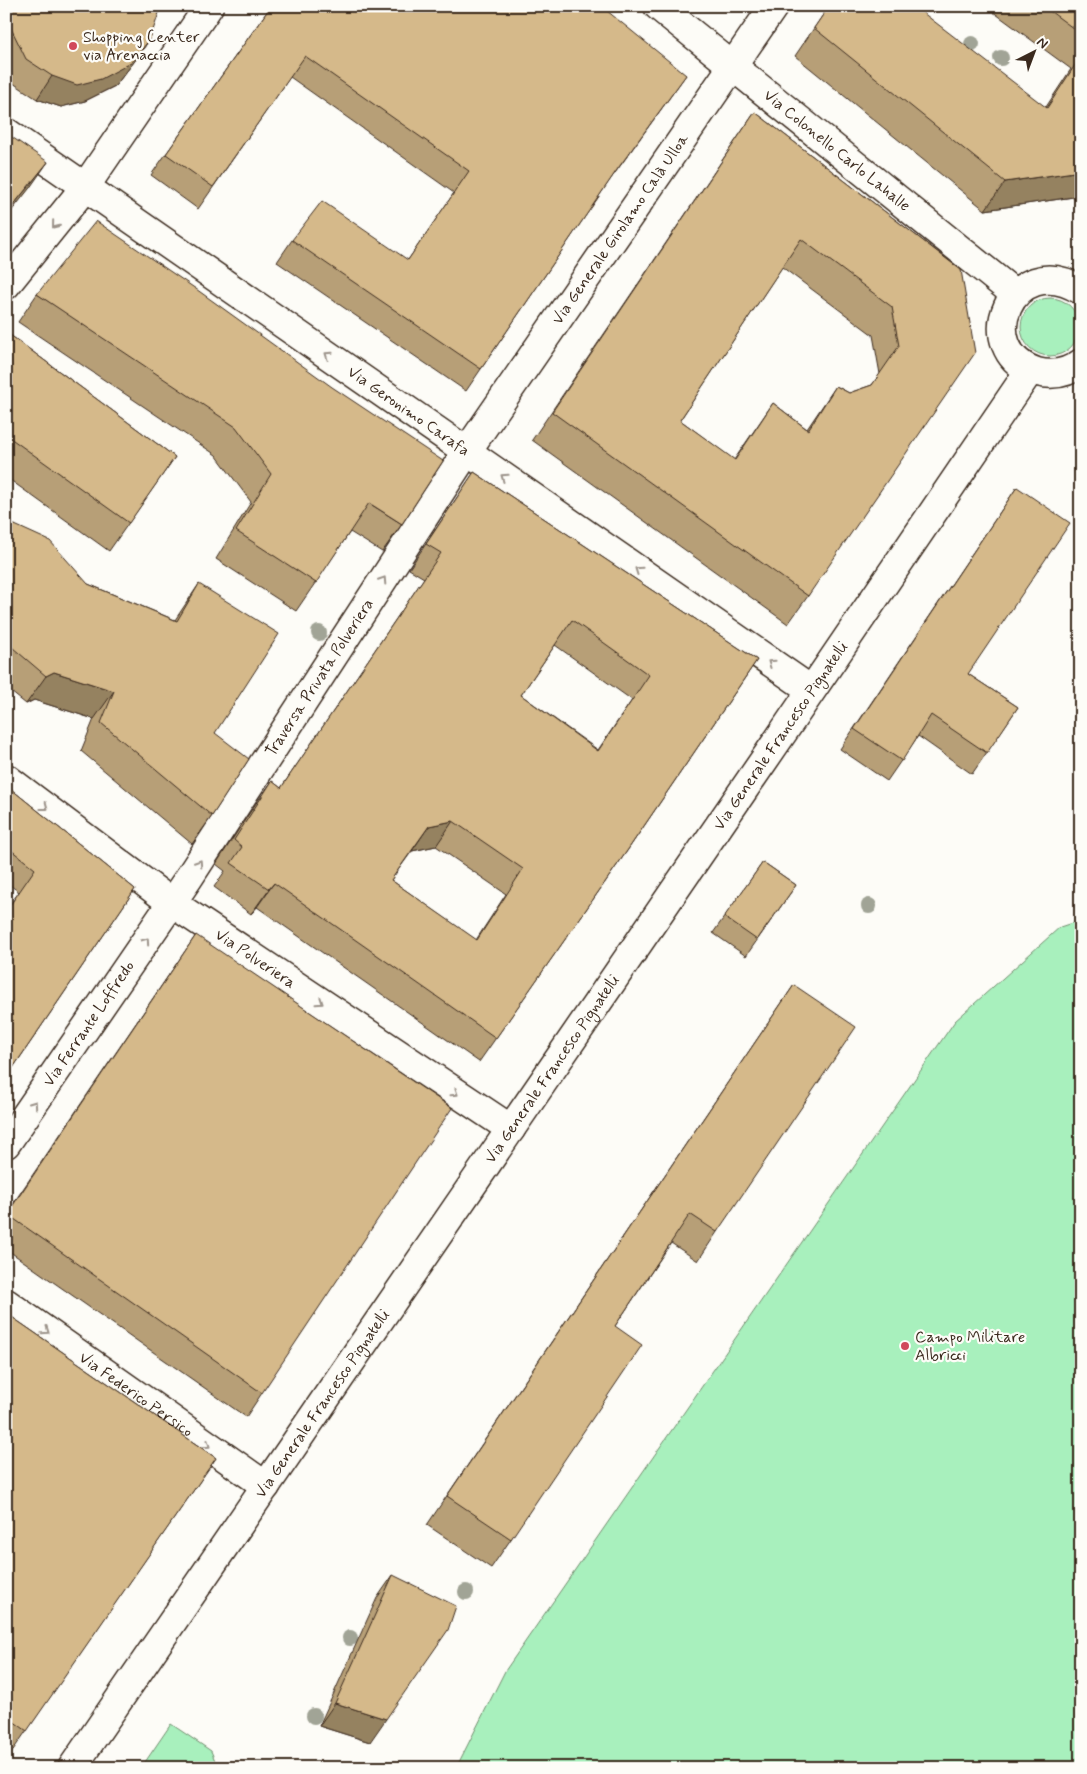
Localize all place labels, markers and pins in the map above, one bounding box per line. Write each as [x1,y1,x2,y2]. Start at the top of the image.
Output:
place label: Shopping Center via Arenaccia [83,27,200,66]
marker: Shopping Center via Arenaccia [67,40,79,52]
place label: Campo Militare Albricci [915,1327,1025,1366]
marker: Campo Militare Albricci [899,1340,911,1352]

